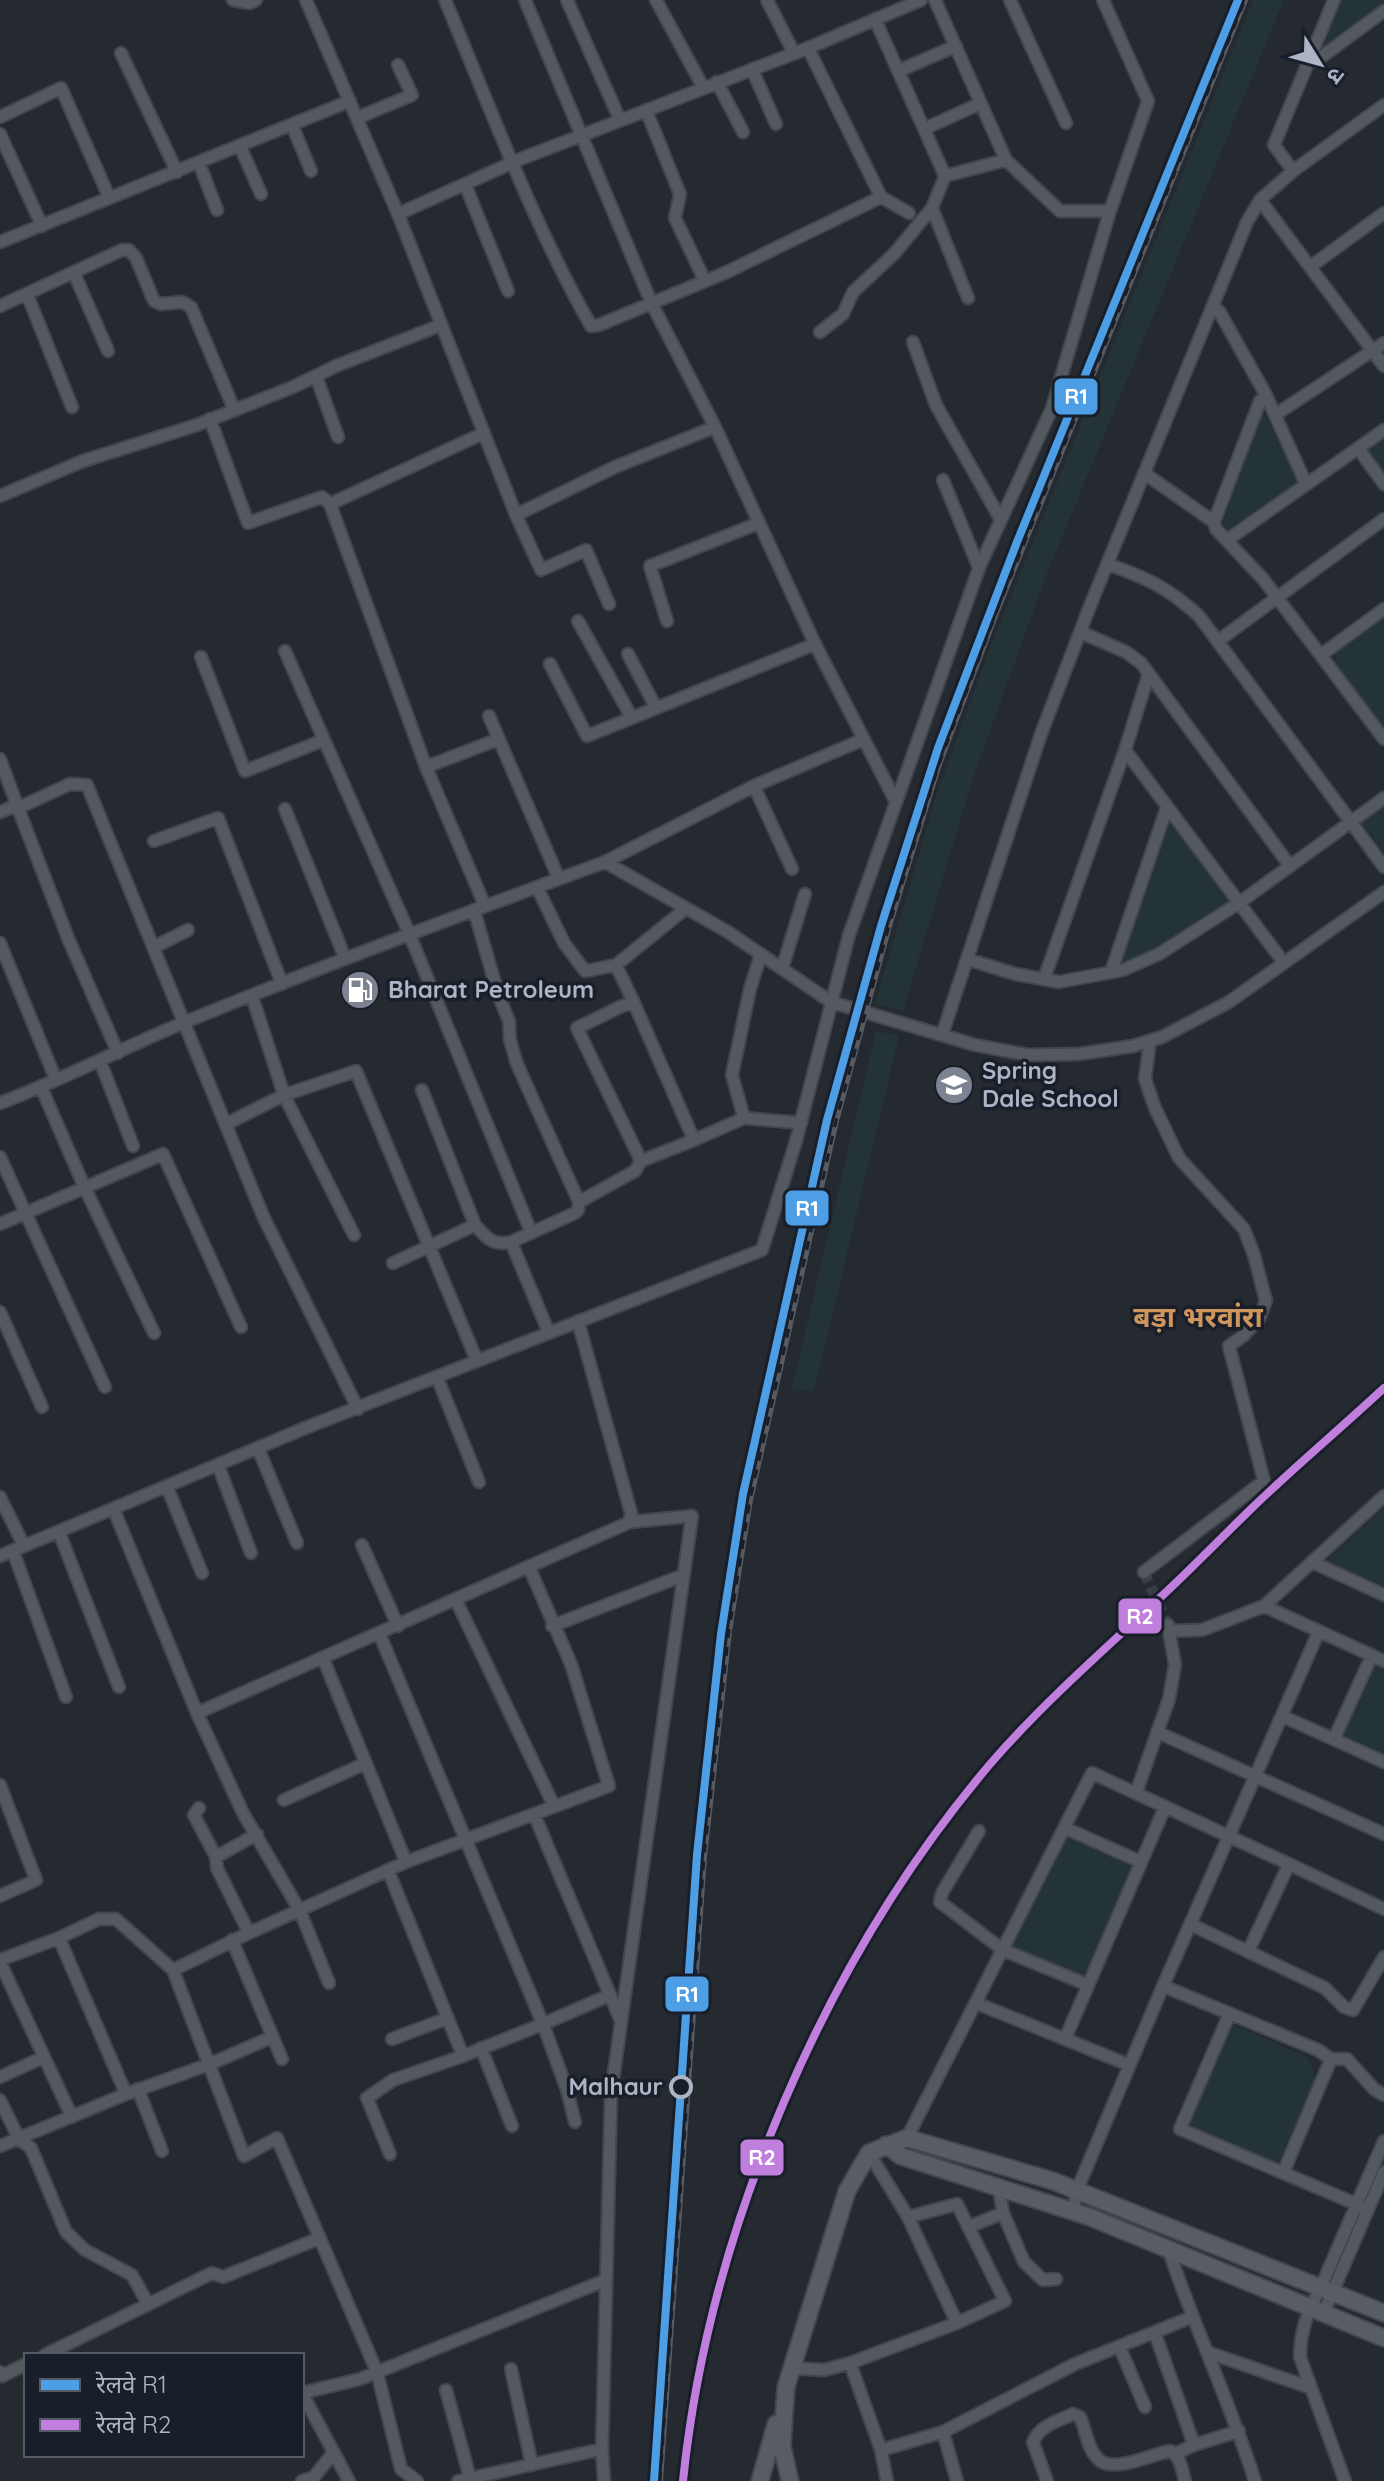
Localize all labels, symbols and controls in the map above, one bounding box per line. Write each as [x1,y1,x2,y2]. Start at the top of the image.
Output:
north arrow [1280,24,1360,104]
text: उ [1320,62,1351,91]
line badge: R1 [1053,377,1099,416]
text: R1 [1064,382,1088,410]
fuel station icon: Bharat Petroleum [339,969,381,1011]
place label: Bharat Petroleum [388,974,594,1004]
place label: Spring Dale School [982,1055,1119,1113]
school or university icon: Spring Dale School [933,1064,975,1106]
line badge: R1 [784,1189,830,1227]
text: R1 [795,1194,819,1222]
district label: बड़ा भरवांरा [1133,1299,1263,1334]
line badge: R2 [1117,1597,1163,1635]
text: R2 [1126,1602,1154,1630]
line badge: R1 [664,1975,710,2013]
text: R1 [675,1980,699,2008]
place label: Malhaur [568,2071,663,2101]
marker: Malhaur [670,2076,692,2098]
line badge: R2 [739,2138,785,2177]
text: R2 [748,2143,776,2171]
legend [24,2353,304,2457]
text: रेलवे R1 [95,2369,167,2399]
text: रेलवे R2 [95,2409,171,2439]

